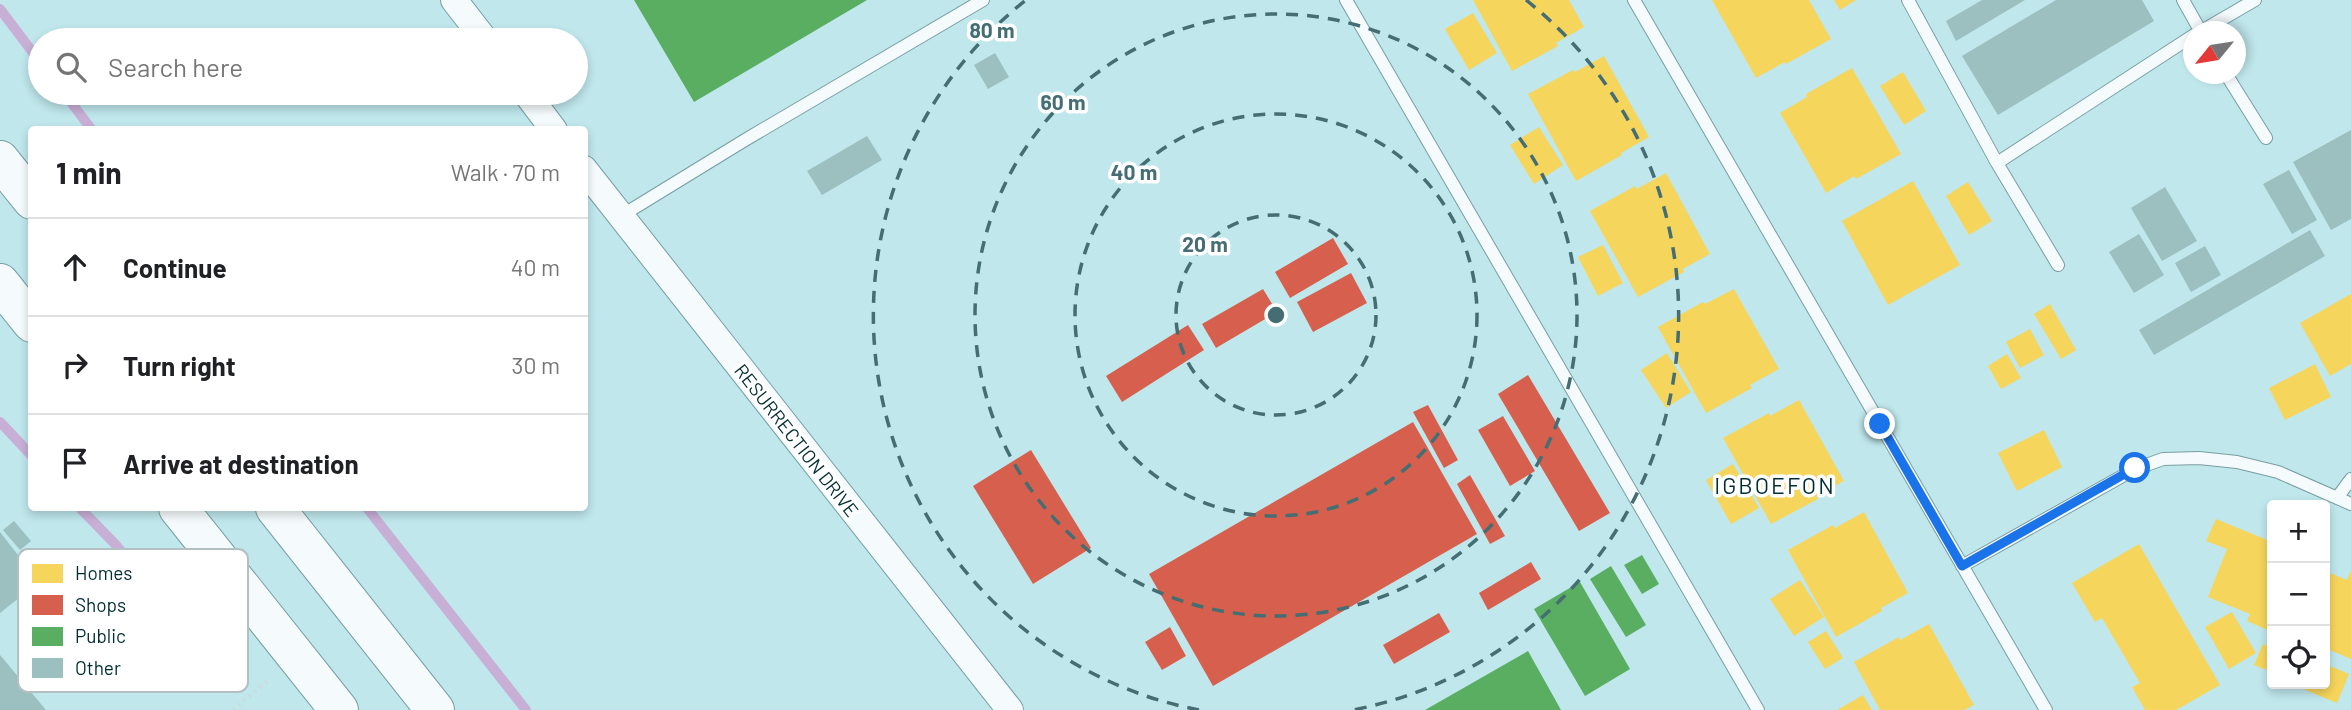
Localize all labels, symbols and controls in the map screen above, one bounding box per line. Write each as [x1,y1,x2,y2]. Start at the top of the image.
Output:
text: 80 m [969,17,1015,42]
north arrow [2183,21,2246,84]
search box [28,28,588,105]
icon: search [52,48,90,86]
text: Search here [108,51,243,82]
text: 60 m [1041,89,1085,114]
text: 1 min [56,154,122,190]
text: Walk · 70 m [451,158,560,186]
text: 40 m [1111,159,1157,184]
text: 20 m [1182,231,1228,256]
icon: ahead [56,248,94,286]
text: Continue [123,252,227,283]
text: 40 m [511,253,560,281]
centre of rings [1264,303,1288,327]
icon: right [56,346,94,384]
text: Turn right [123,350,236,381]
text: 30 m [512,351,560,379]
street label: RESURRECTION DRIVE [730,359,864,521]
route end [1864,408,1895,439]
icon: arrive [56,444,94,482]
text: Arrive at destination [123,448,359,479]
route start [2119,452,2150,483]
district label: IGBOEFON [1714,471,1836,499]
map controls [2267,500,2330,689]
button: + [2267,500,2330,563]
legend [18,549,248,692]
text: Homes [75,561,132,584]
button: − [2267,563,2330,626]
text: Shops [75,593,126,616]
text: Public [75,624,126,647]
button: locate [2267,626,2330,689]
text: Other [75,656,121,679]

